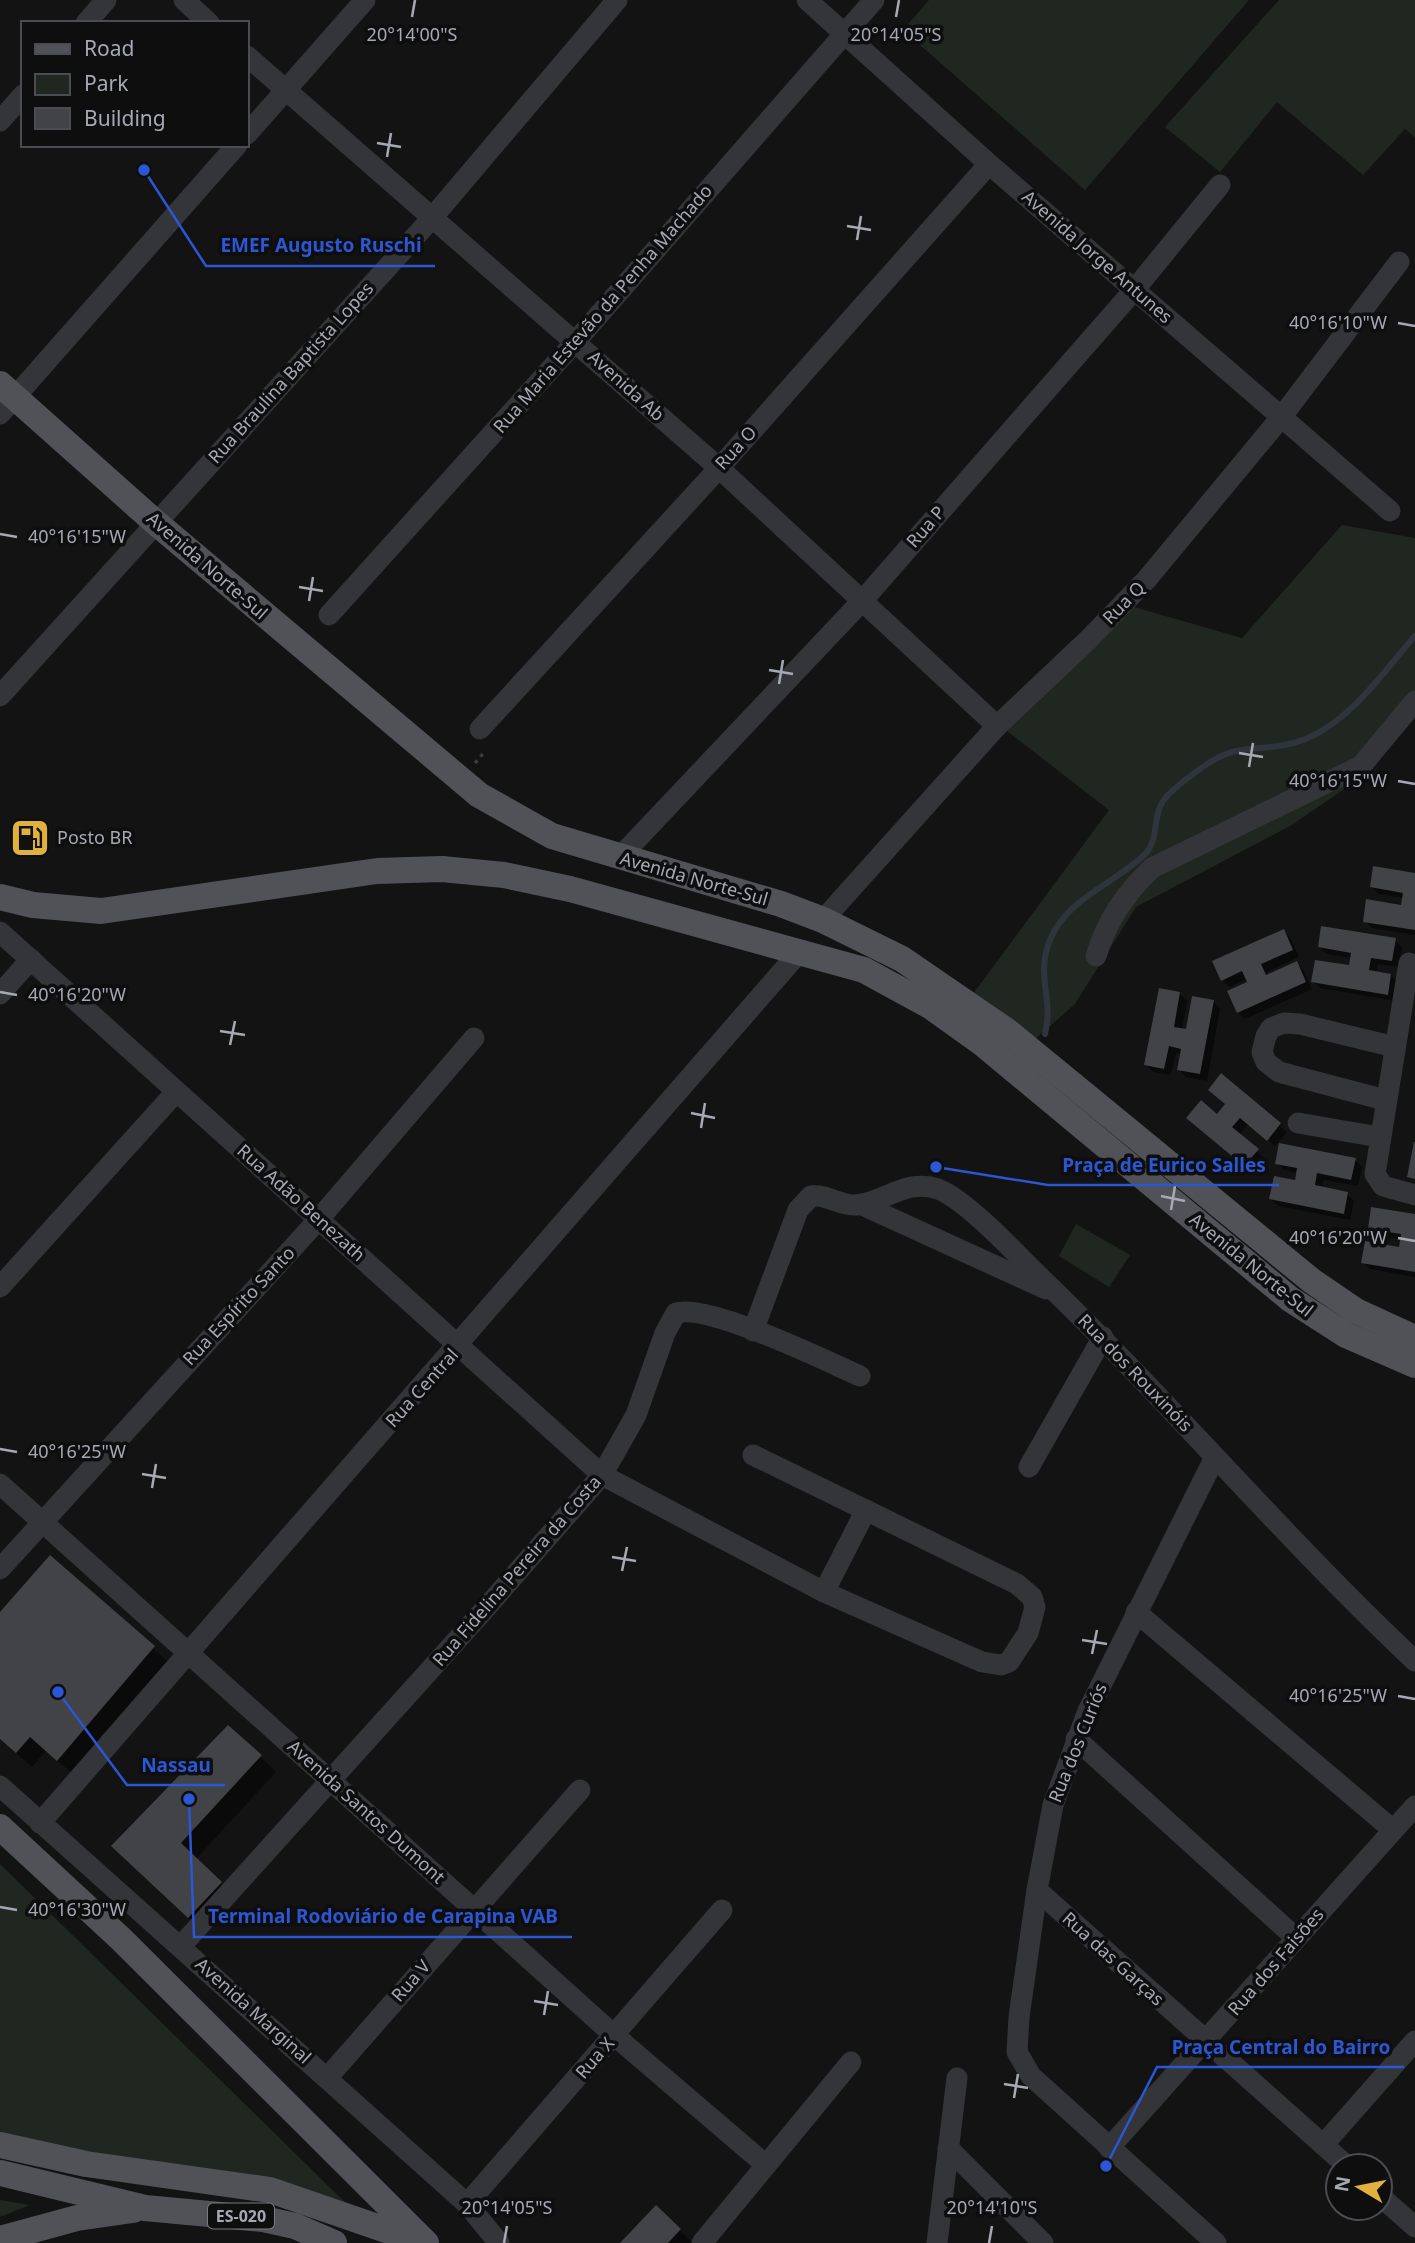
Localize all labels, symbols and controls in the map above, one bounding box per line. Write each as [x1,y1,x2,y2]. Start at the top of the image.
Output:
legend [21,21,248,147]
text: 20°14'00"S [367,22,457,46]
text: 20°14'05"S [851,22,941,46]
text: Road [84,34,134,62]
text: Park [84,69,129,97]
text: Building [84,104,166,132]
street label: Rua Maria Estevão da Penha Machado [487,179,717,438]
street label: Avenida Jorge Antunes [1018,184,1178,328]
callout: EMEF Augusto Ruschi [206,226,435,266]
text: EMEF Augusto Ruschi [220,232,422,258]
street label: Rua Braulina Baptista Lopes [202,276,378,468]
text: 40°16'10"W [1289,310,1387,334]
street label: Avenida Ab [583,345,670,426]
street label: Rua O [709,420,761,474]
street label: Rua P [900,500,950,552]
street label: Avenida Norte-Sul [142,506,273,624]
text: 40°16'15"W [28,524,126,548]
street label: Rua Q [1097,576,1150,629]
text: 40°16'15"W [1289,768,1387,792]
fuel station icon: Posto BR [9,817,51,859]
place label: Posto BR [57,825,132,849]
street label: Avenida Norte-Sul [618,845,771,911]
text: 40°16'20"W [28,982,126,1006]
street label: Rua Adão Benezath [233,1138,371,1266]
callout: Praça de Eurico Salles [1048,1145,1279,1185]
text: Praça de Eurico Salles [1062,1152,1266,1178]
street label: Avenida Norte-Sul [1185,1207,1318,1322]
text: 40°16'20"W [1289,1225,1387,1249]
street label: Rua Espírito Santo [177,1241,300,1370]
street label: Rua dos Rouxinóis [1073,1308,1198,1436]
street label: Rua Central [380,1343,463,1432]
text: 40°16'25"W [28,1439,126,1463]
street label: Rua Fidelina Pereira da Costa [427,1470,606,1671]
street label: Rua dos Curiós [1042,1680,1112,1806]
text: 40°16'25"W [1289,1683,1387,1707]
street label: Avenida Santos Dumont [283,1734,451,1889]
callout: Nassau [127,1745,225,1785]
text: Nassau [141,1752,211,1778]
text: 40°16'30"W [28,1897,126,1921]
callout: Terminal Rodoviário de Carapina VAB [194,1897,572,1937]
text: Terminal Rodoviário de Carapina VAB [208,1903,558,1929]
street label: Rua dos Faisões [1222,1903,1328,2020]
street label: Rua das Garças [1058,1906,1170,2010]
street label: Avenida Marginal [191,1952,317,2069]
street label: Rua V [385,1954,435,2006]
callout: Praça Central do Bairro [1157,2027,1404,2067]
street label: Rua X [570,2031,619,2083]
text: Praça Central do Bairro [1172,2034,1390,2060]
north arrow [1324,2152,1394,2222]
text: N [1328,2174,1356,2194]
text: 20°14'05"S [462,2195,552,2219]
text: 20°14'10"S [947,2195,1037,2219]
road number: ES-020 [208,2204,274,2228]

